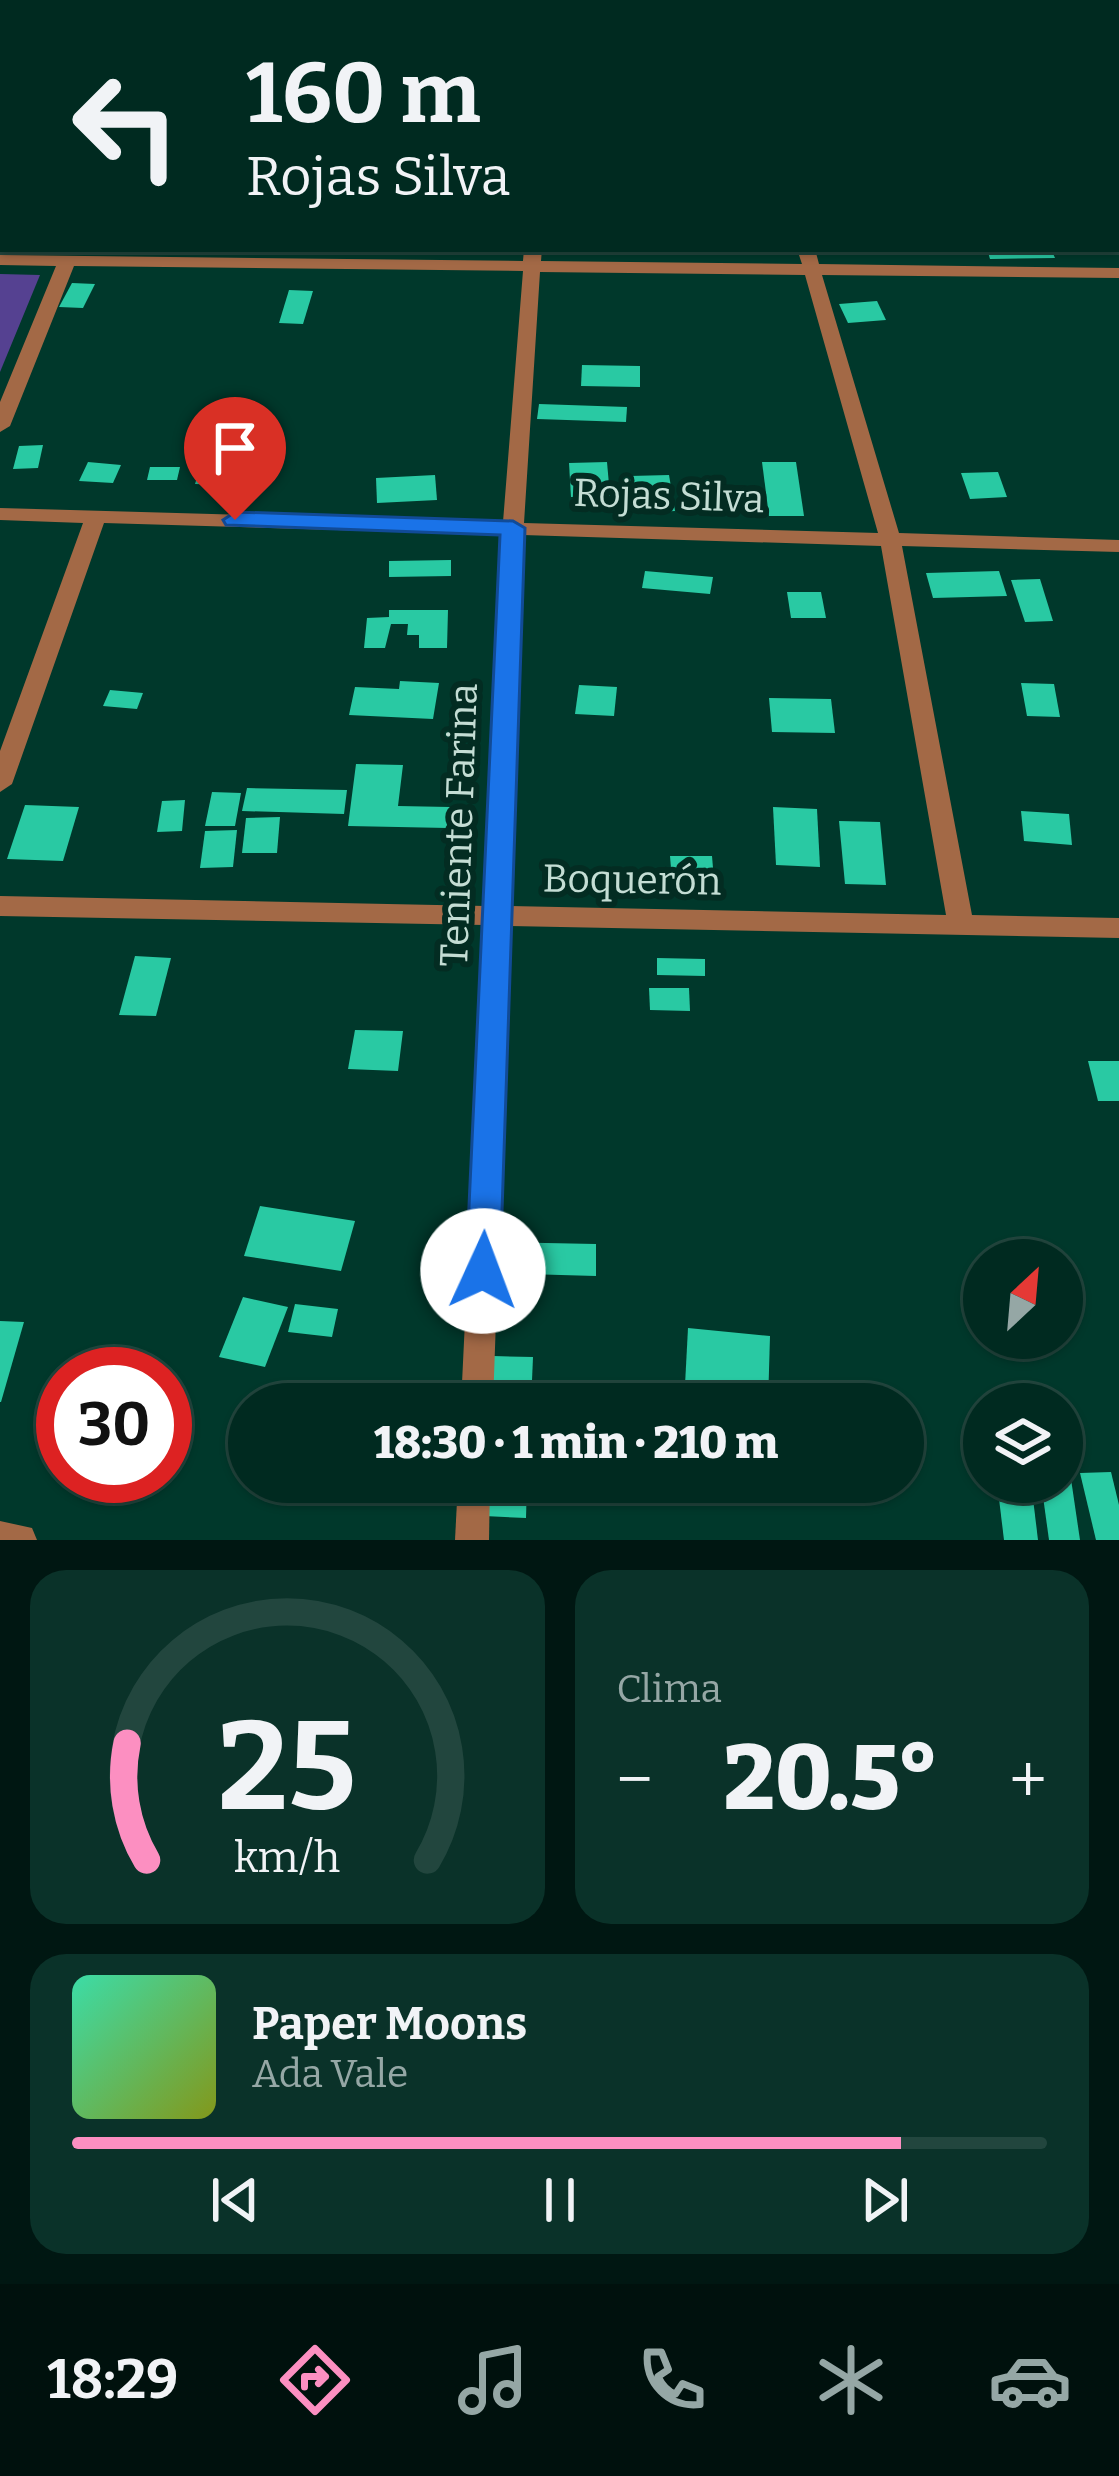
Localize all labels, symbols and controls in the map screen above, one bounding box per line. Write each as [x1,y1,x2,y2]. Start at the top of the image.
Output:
text: 160 m [246,43,481,144]
icon: left [48,48,204,204]
text: Rojas Silva [246,145,510,209]
pin [184,397,286,520]
icon: arrive [202,415,268,481]
street label: Rojas Silva [573,470,765,522]
street label: Teniente Farina [431,682,487,968]
street label: Boquerón [542,855,722,905]
position arrow [420,1208,546,1334]
north arrow [963,1239,1083,1359]
map controls [963,1239,1083,1503]
speed limit sign: 30 [36,1347,192,1503]
button: layers [963,1383,1083,1503]
text: 18:30 · 1 min · 210 m [374,1416,778,1470]
text: Clima [617,1666,722,1712]
text: 25 [218,1692,357,1842]
text: 20.5° [723,1725,939,1833]
text: − [617,1740,653,1819]
text: + [1009,1740,1047,1819]
text: km/h [234,1832,340,1883]
text: Paper Moons [252,1997,527,2051]
text: Ada Vale [252,2051,408,2097]
icon: previous [202,2167,268,2233]
icon: pause [527,2167,593,2233]
icon: next [852,2167,918,2233]
icon: directions [273,2338,357,2422]
icon: music [451,2338,535,2422]
icon: phone [630,2338,714,2422]
icon: climate [809,2338,893,2422]
icon: car [988,2338,1072,2422]
text: 18:29 [47,2348,178,2412]

